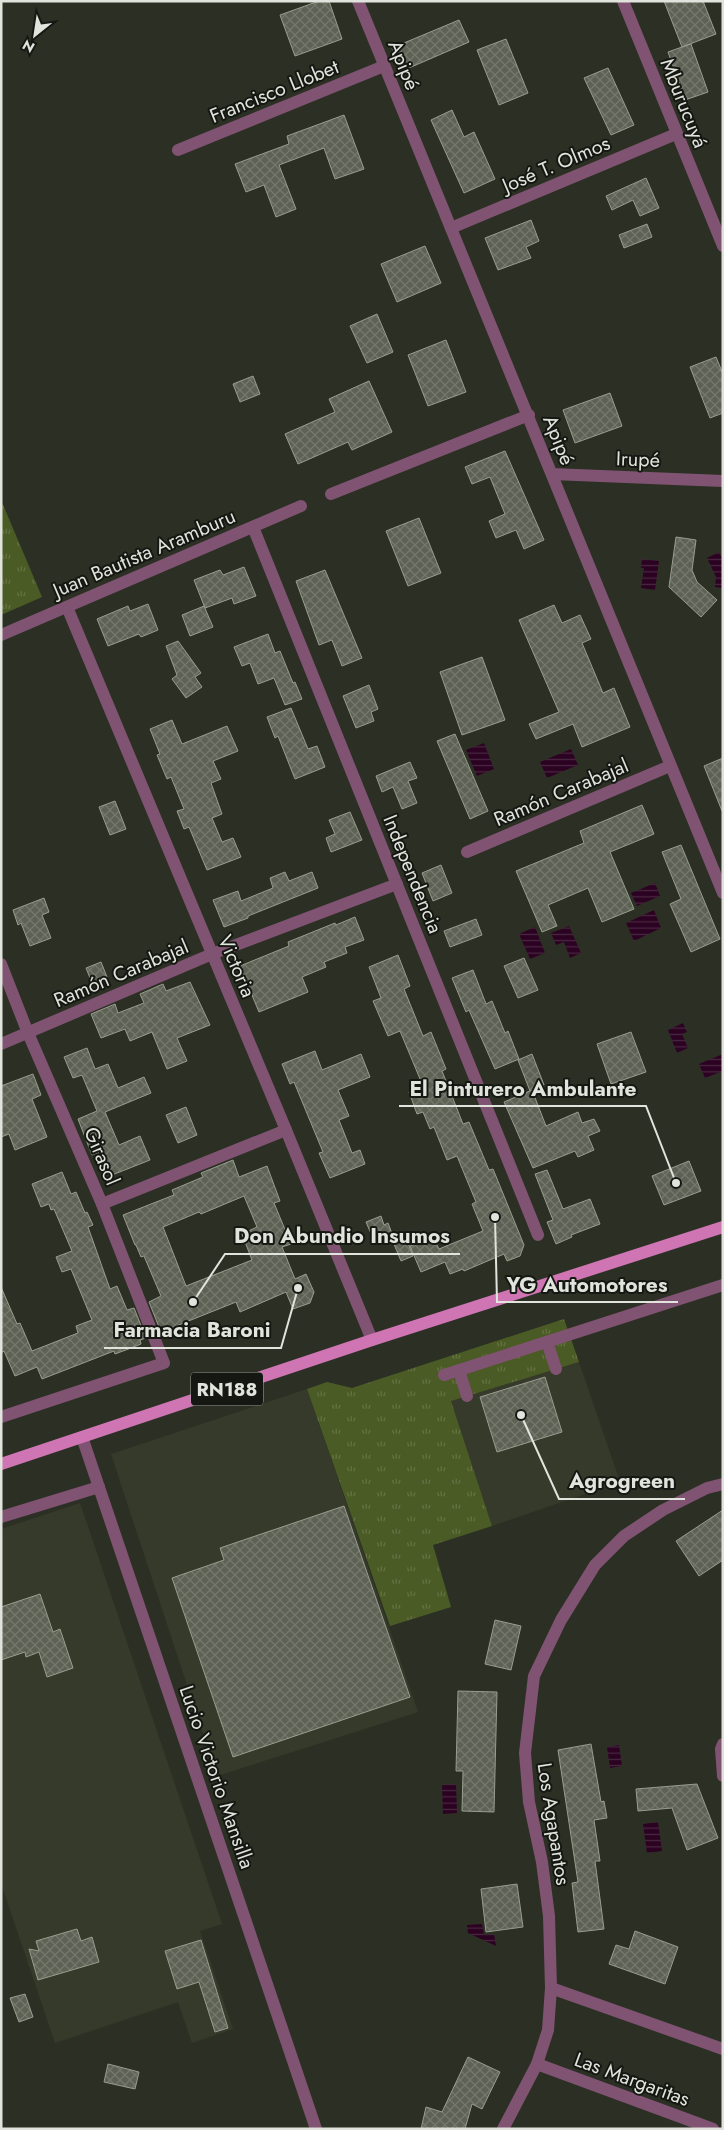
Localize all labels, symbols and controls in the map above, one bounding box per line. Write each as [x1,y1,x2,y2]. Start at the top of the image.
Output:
north arrow [10,10,60,60]
text: N [19,35,38,58]
street label: Apipé [380,36,427,94]
street label: Francisco Llobet [205,52,343,131]
street label: Mburucuyá [652,54,715,152]
street label: José T. Olmos [495,129,615,201]
street label: Apipé [535,411,582,469]
street label: Irupé [616,444,660,475]
street label: Juan Bautista Aramburu [46,502,240,606]
street label: Ramón Carabajal [489,751,633,834]
street label: Independencia [376,810,450,938]
street label: Victoria [210,930,263,1002]
street label: Ramón Carabajal [49,932,193,1015]
callout: El Pinturero Ambulante [399,1070,646,1106]
text: El Pinturero Ambulante [409,1074,637,1104]
street label: Girasol [76,1123,127,1190]
callout: Don Abundio Insumos [225,1218,460,1254]
text: Don Abundio Insumos [234,1221,450,1251]
callout: YG Automotores [497,1266,678,1302]
text: YG Automotores [506,1270,668,1300]
callout: Farmacia Baroni [104,1312,281,1348]
text: Farmacia Baroni [113,1315,271,1345]
road number: RN188 [191,1372,263,1406]
callout: Agrogreen [559,1463,685,1499]
text: Agrogreen [568,1466,675,1496]
street label: Lucio Victorio Mansilla [172,1682,261,1873]
street label: Los Agapantos [530,1761,577,1887]
street label: Las Margaritas [570,2045,693,2114]

